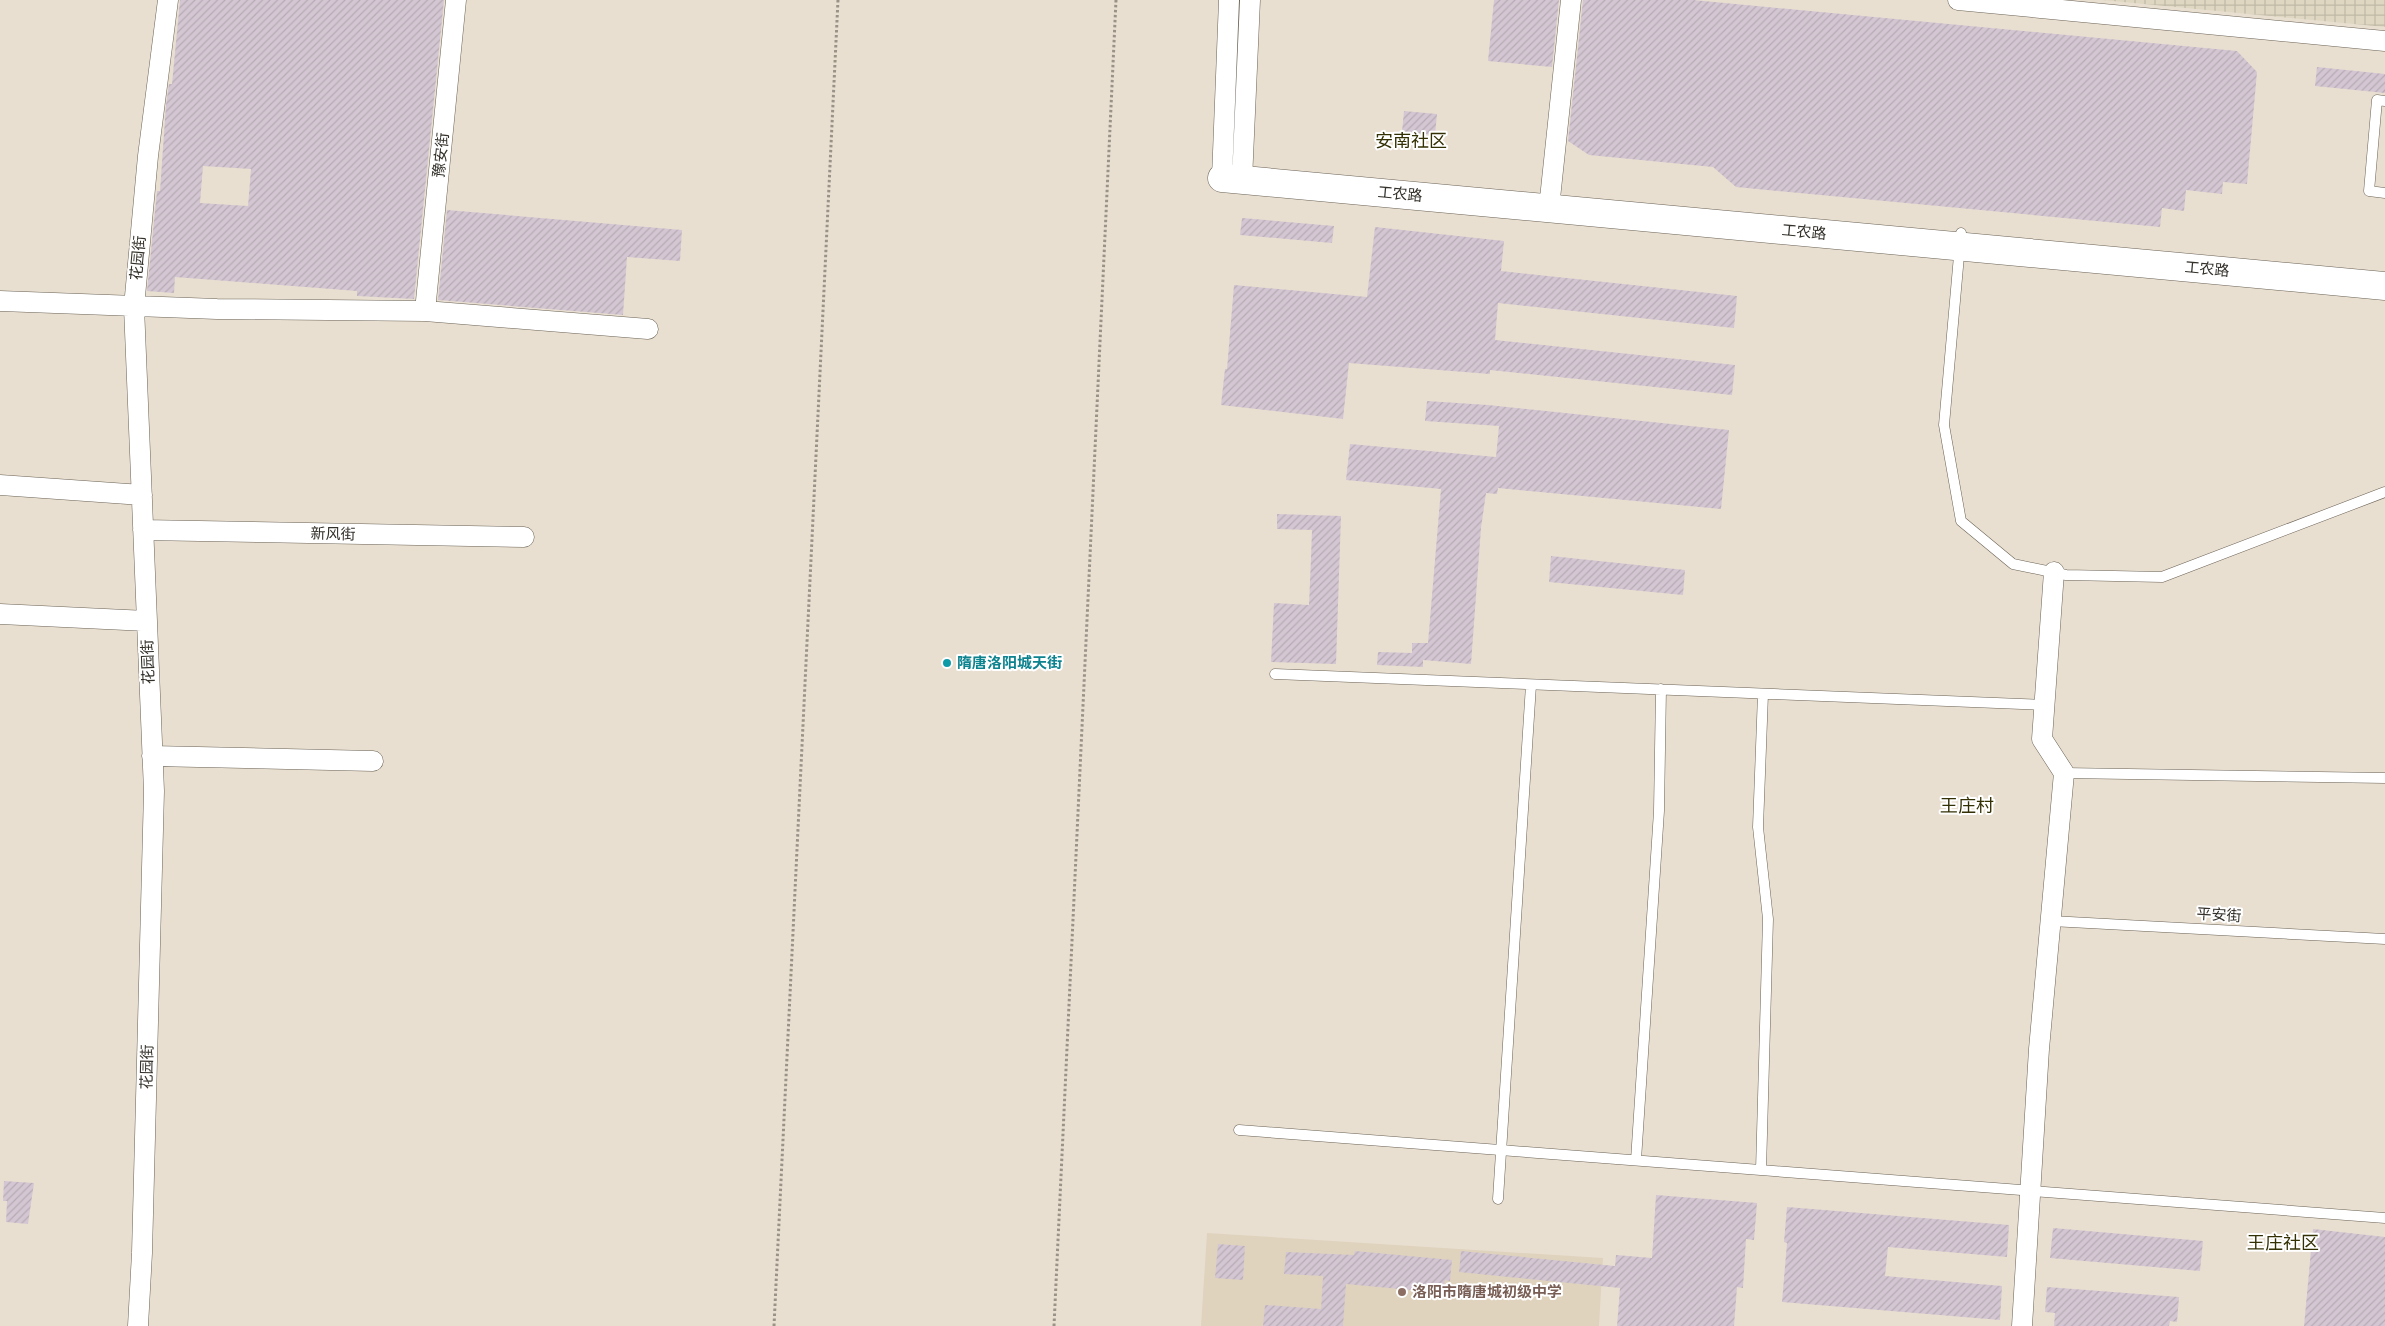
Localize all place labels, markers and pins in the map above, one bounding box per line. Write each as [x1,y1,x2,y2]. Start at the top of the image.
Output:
place label: 隋唐洛阳城天街 [957,653,1062,673]
marker: 隋唐洛阳城天街 [941,657,953,669]
place label: 洛阳市隋唐城初级中学 [1412,1282,1562,1302]
marker: 洛阳市隋唐城初级中学 [1396,1286,1408,1298]

